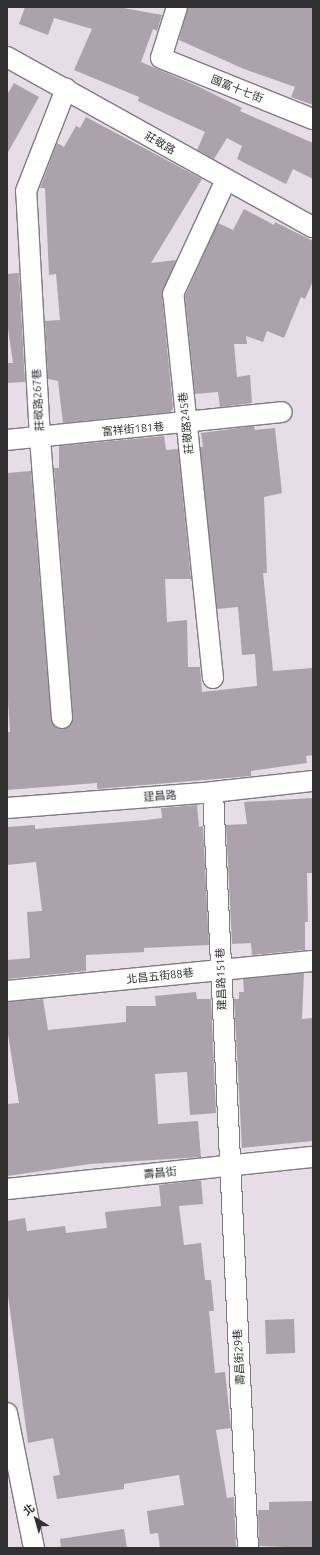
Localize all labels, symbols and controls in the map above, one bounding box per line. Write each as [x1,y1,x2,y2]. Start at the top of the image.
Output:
street label: 國富十七街 [209,73,265,105]
street label: 莊敬路 [142,129,178,157]
street label: 莊敬路267巷 [30,368,46,432]
street label: 莊敬路245巷 [176,391,196,455]
street label: 富祥街181巷 [101,420,165,438]
street label: 建昌路 [143,788,177,804]
street label: 建昌路151巷 [213,947,229,1011]
street label: 北昌五街88巷 [126,966,194,986]
street label: 壽昌街 [143,1165,177,1181]
street label: 壽昌街29巷 [231,1328,247,1386]
north arrow [16,1499,56,1539]
text: 北 [21,1501,37,1518]

